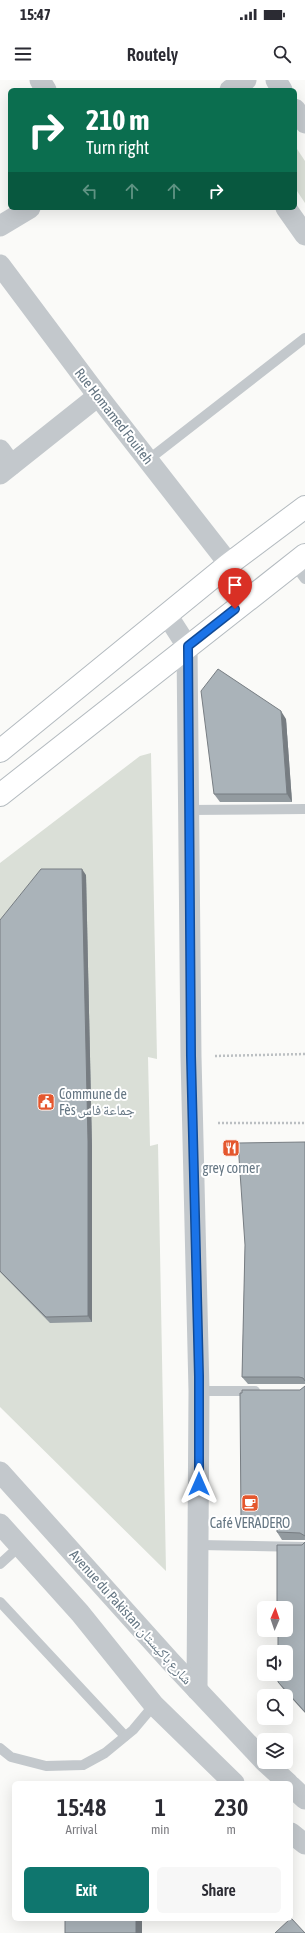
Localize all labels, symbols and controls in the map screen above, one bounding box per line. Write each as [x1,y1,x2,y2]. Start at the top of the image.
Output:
text: 15:47 [20,6,51,23]
icon: menu [12,43,34,65]
icon: search [271,43,293,65]
text: Routely [127,44,178,65]
icon: right [20,104,72,156]
text: 210 m [86,104,149,136]
text: Turn right [86,137,149,158]
icon: left [79,180,101,202]
icon: ahead [121,180,143,202]
icon: ahead [163,180,185,202]
icon: right [205,180,227,202]
street label: Rue Homamed Fouiteh [72,365,156,467]
pin [218,568,252,609]
icon: arrive [224,574,246,596]
place label: Commune de Fès جماعة فاس [59,1086,135,1119]
public building icon: Commune de Fès جماعة فاس [36,1092,56,1112]
restaurant icon: grey corner [221,1138,241,1158]
place label: grey corner [202,1160,260,1176]
position arrow [178,1463,220,1505]
cafe icon: Café VERADERO [240,1493,260,1513]
place label: Café VERADERO [210,1515,290,1531]
street label: Avenue du Pakistan شارع باكيستان [65,1547,196,1689]
north arrow [257,1601,293,1637]
map controls [257,1601,293,1769]
button: sound [257,1645,293,1681]
button: search [257,1689,293,1725]
button: layers [257,1733,293,1769]
text: 15:48 [57,1794,106,1821]
text: 1 [155,1794,166,1821]
text: 230 [214,1794,248,1821]
text: Arrival [66,1822,97,1837]
text: min [151,1822,170,1837]
text: m [227,1822,236,1837]
button: Exit [24,1867,149,1913]
button: Share [157,1867,281,1913]

